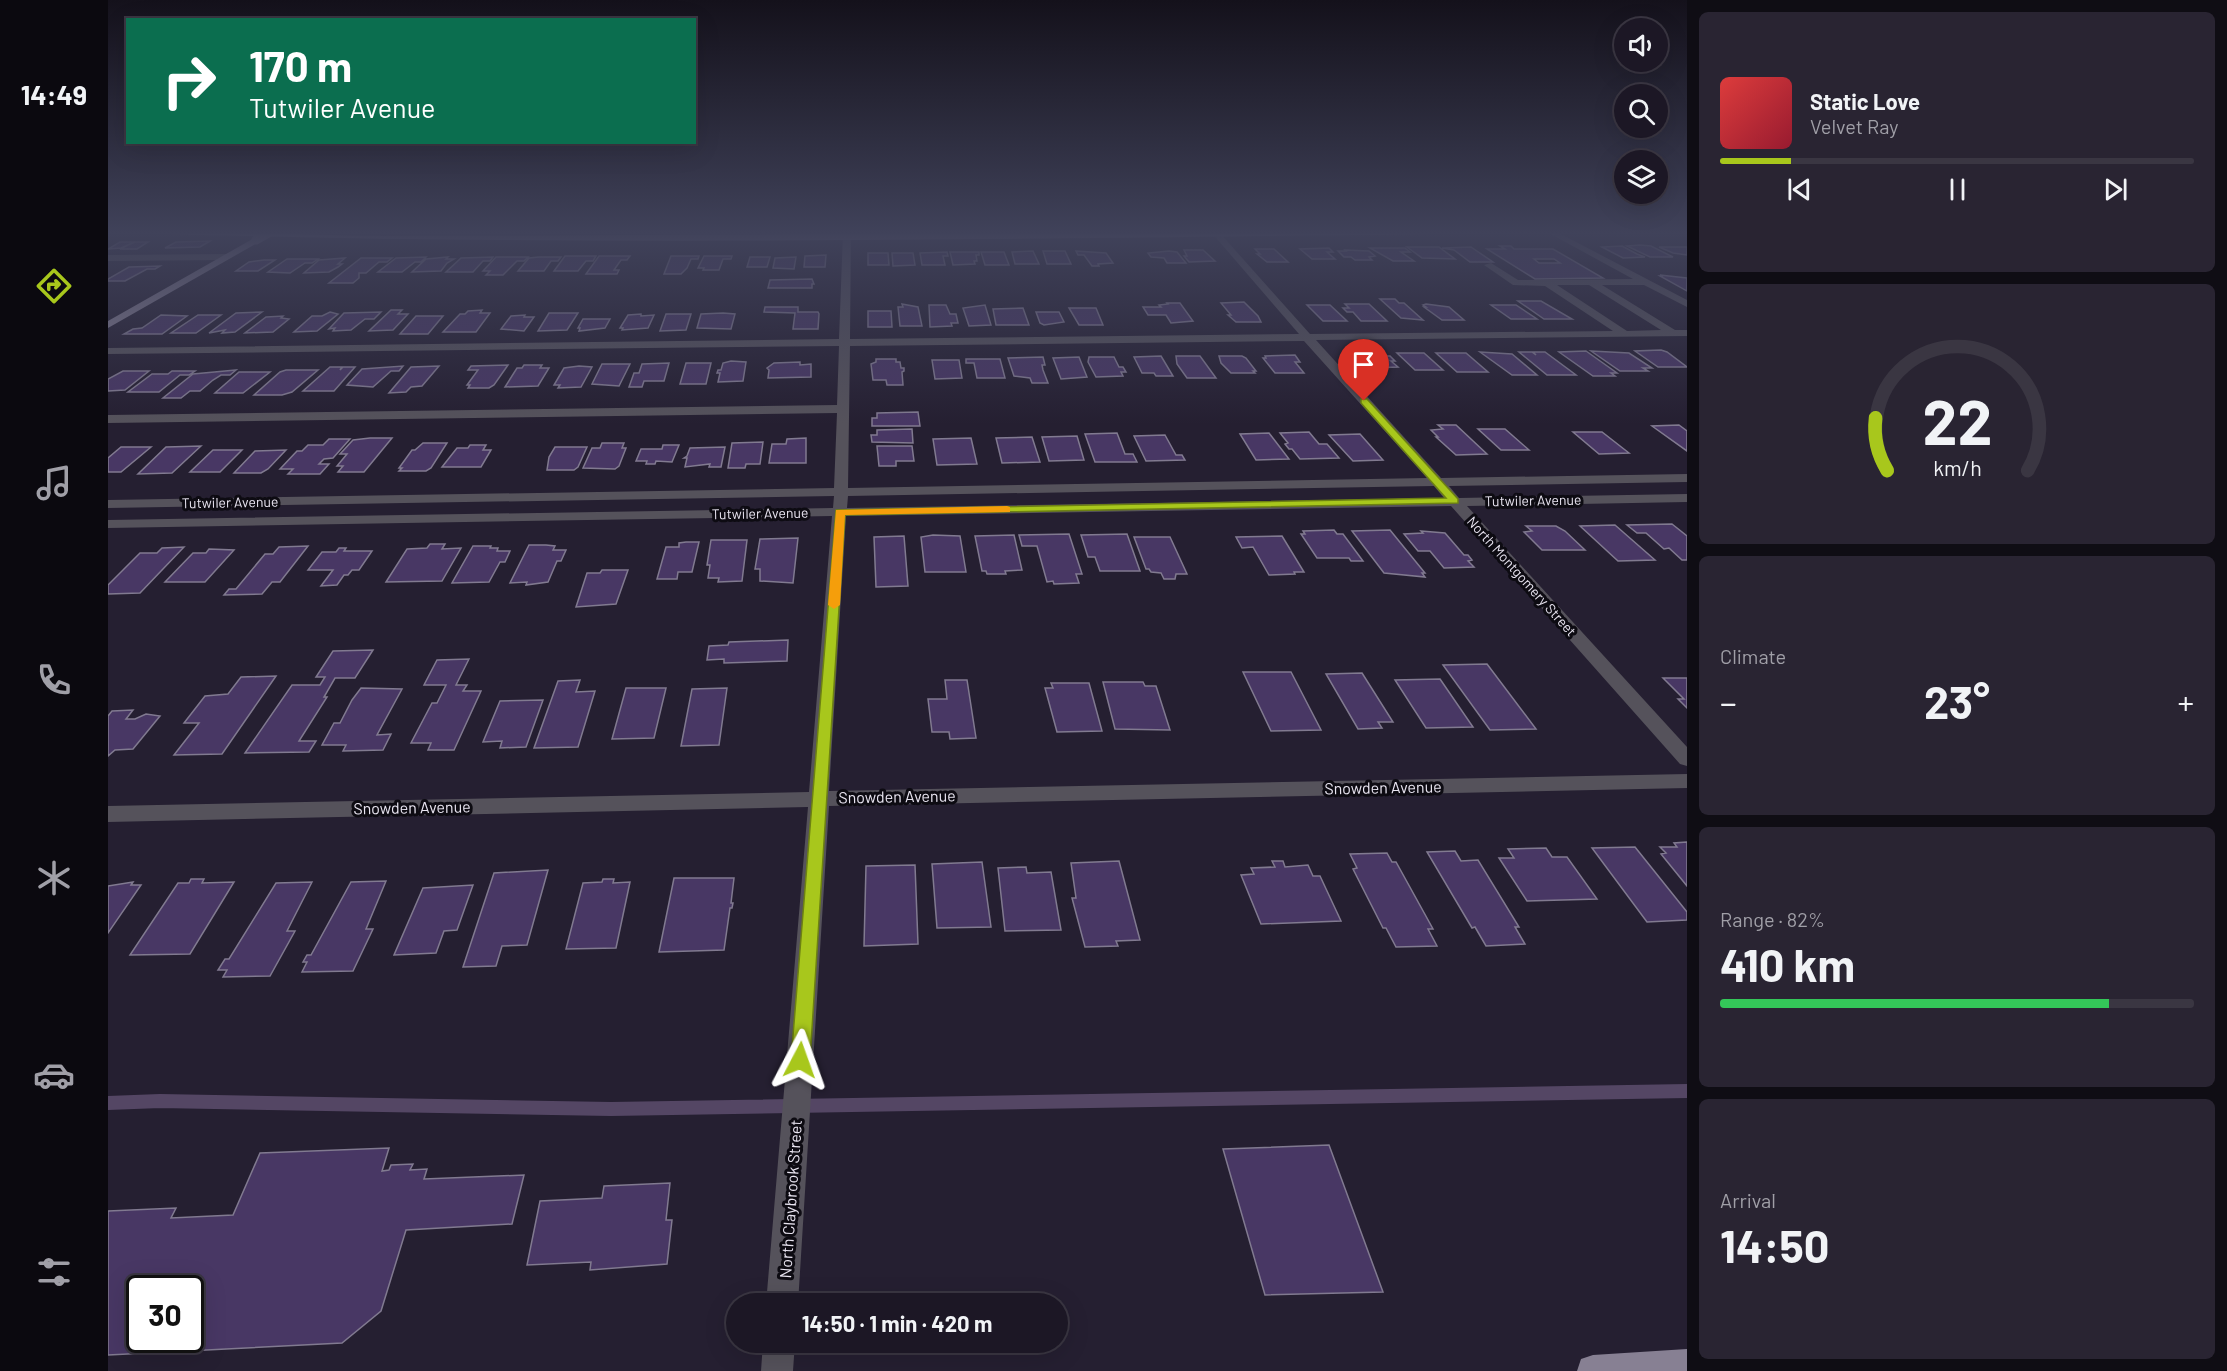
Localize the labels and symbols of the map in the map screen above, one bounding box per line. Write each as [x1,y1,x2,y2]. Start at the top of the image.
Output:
pin [1338,339,1389,401]
street label: Tutwiler Avenue [1485,491,1581,509]
street label: Tutwiler Avenue [182,493,278,511]
street label: Tutwiler Avenue [712,504,808,522]
street label: North Montgomery Street [1464,513,1580,639]
street label: Snowden Avenue [1324,776,1442,798]
street label: Snowden Avenue [838,785,956,807]
street label: Snowden Avenue [353,796,471,818]
position arrow [768,1028,832,1092]
street label: North Claybrook Street [775,1119,805,1279]
speed limit sign: 30 [126,1275,204,1353]

